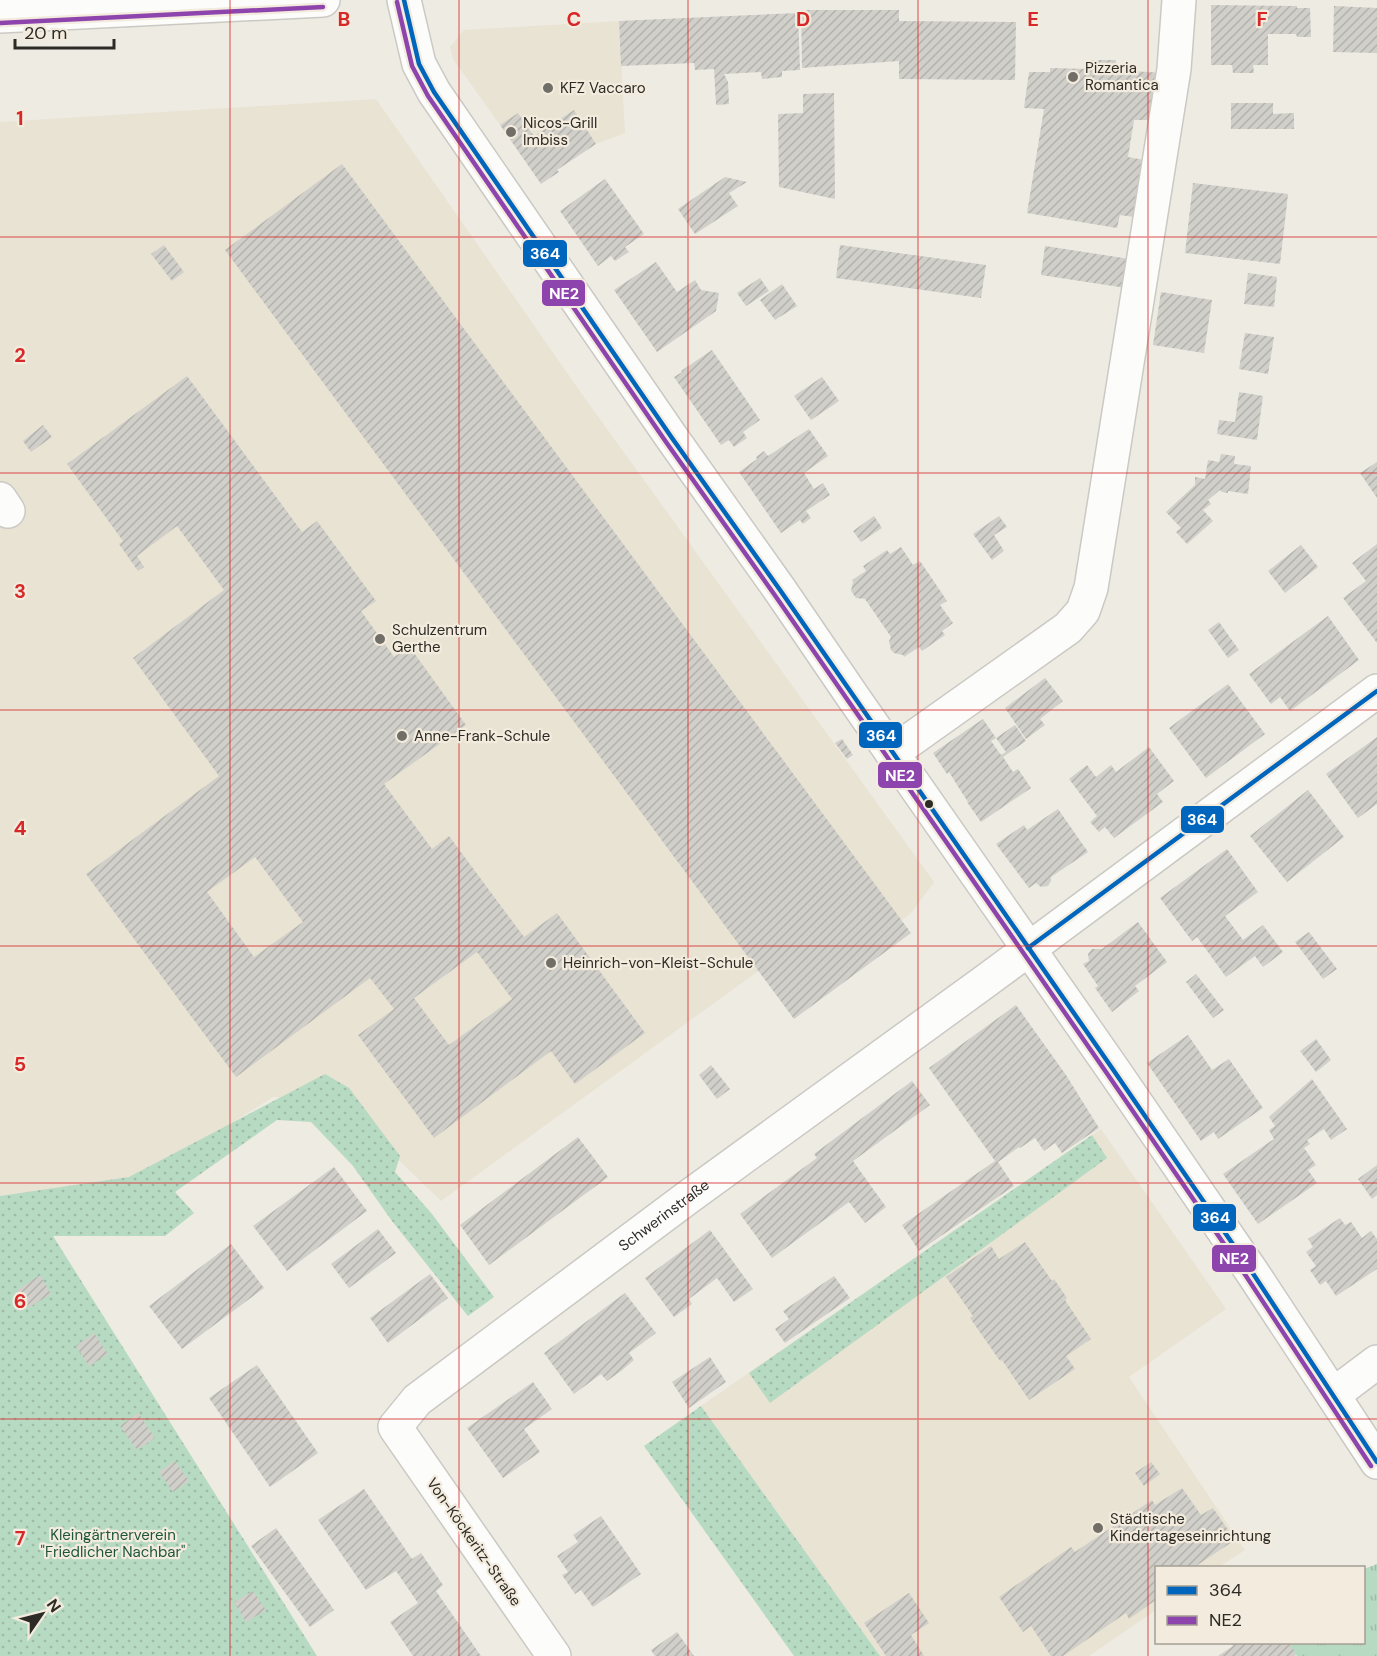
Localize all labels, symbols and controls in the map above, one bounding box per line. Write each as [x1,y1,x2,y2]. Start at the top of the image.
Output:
text: B [338,6,350,32]
text: C [567,6,581,32]
text: D [796,6,810,32]
text: E [1027,6,1039,32]
text: F [1256,6,1268,32]
scale bar [15,12,114,50]
text: 20 m [24,21,67,45]
place label: Pizzeria Romantica [1085,58,1159,95]
marker: Pizzeria Romantica [1066,70,1080,84]
place label: KFZ Vaccaro [560,78,646,98]
marker: KFZ Vaccaro [541,81,555,95]
text: 1 [16,105,24,131]
place label: Nicos-Grill Imbiss [523,113,597,150]
marker: Nicos-Grill Imbiss [504,125,518,139]
line badge: 364 [522,239,568,268]
text: 364 [530,243,560,264]
line badge: NE2 [541,279,586,307]
text: NE2 [549,283,579,304]
text: 2 [14,342,26,368]
text: 3 [14,578,26,604]
place label: Schulzentrum Gerthe [392,620,487,657]
marker: Schulzentrum Gerthe [373,632,387,646]
line badge: 364 [858,721,903,749]
text: 364 [866,725,896,746]
place label: Anne-Frank-Schule [414,726,550,746]
marker: Anne-Frank-Schule [395,729,409,743]
line badge: NE2 [877,761,923,789]
text: NE2 [885,765,915,786]
unlabelled marker [923,798,935,810]
line badge: 364 [1180,805,1225,834]
text: 364 [1187,809,1217,830]
text: 4 [14,815,27,841]
place label: Heinrich-von-Kleist-Schule [563,953,753,973]
marker: Heinrich-von-Kleist-Schule [544,956,558,970]
text: 5 [14,1051,26,1077]
street label: Schwerinstraße [614,1175,713,1256]
line badge: 364 [1192,1203,1237,1232]
text: 364 [1200,1207,1230,1228]
line badge: NE2 [1211,1244,1257,1273]
text: NE2 [1219,1248,1249,1269]
text: 6 [14,1288,26,1314]
street label: Von-Köckeritz-Straße [422,1474,526,1610]
place label: Städtische Kindertageseinrichtung [1110,1509,1271,1546]
marker: Städtische Kindertageseinrichtung [1091,1521,1105,1535]
text: 7 [15,1525,26,1551]
park label: Kleingärtnerverein "Friedlicher Nachbar" [41,1525,185,1562]
legend [1155,1566,1365,1644]
text: 364 [1209,1578,1242,1602]
north arrow [12,1584,72,1644]
text: N [42,1595,66,1616]
text: NE2 [1209,1608,1242,1632]

